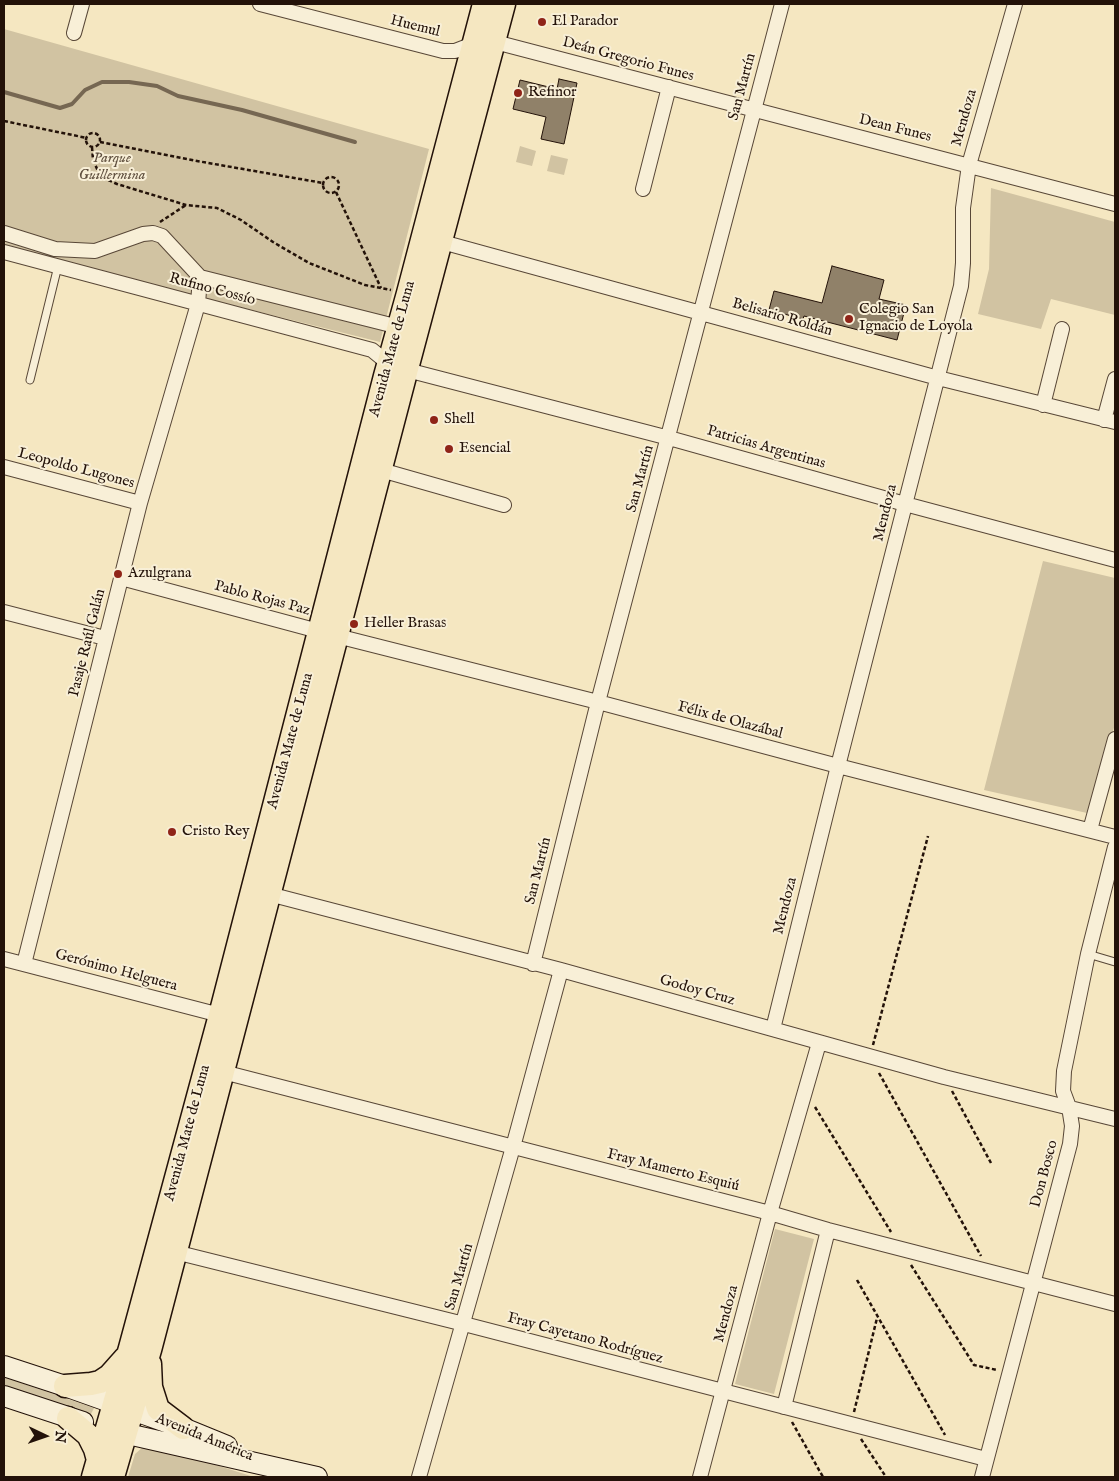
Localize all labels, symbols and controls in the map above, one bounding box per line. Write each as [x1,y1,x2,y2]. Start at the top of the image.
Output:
street label: Huemul [388,12,442,42]
place label: El Parador [552,13,618,31]
marker: El Parador [536,16,548,28]
street label: Deán Gregorio Funes [560,34,696,86]
street label: San Martín [725,51,761,123]
place label: Refinor [528,84,577,102]
marker: Refinor [512,87,524,99]
street label: Mendoza [948,87,982,149]
street label: Dean Funes [857,111,933,147]
park label: Parque Guillermina [79,150,145,185]
street label: Rufino Cossío [167,270,257,310]
street label: Avenida Mate de Luna [366,279,420,419]
street label: Belisario Roldán [730,295,834,341]
place label: Colegio San Ignacio de Loyola [859,301,972,336]
marker: Colegio San Ignacio de Loyola [843,313,855,325]
place label: Shell [444,411,475,429]
marker: Shell [428,414,440,426]
street label: Patricias Argentinas [705,422,827,474]
place label: Esencial [459,440,511,458]
marker: Esencial [443,443,455,455]
street label: San Martín [623,443,659,515]
street label: Leopoldo Lugones [16,445,136,493]
street label: Mendoza [870,483,902,543]
place label: Azulgrana [128,565,192,583]
marker: Azulgrana [112,568,124,580]
street label: Pablo Rojas Paz [212,578,312,620]
street label: Pasaje Raúl Galán [66,587,110,699]
place label: Heller Brasas [364,615,446,633]
marker: Heller Brasas [348,618,360,630]
street label: Avenida Mate de Luna [264,671,318,811]
street label: Félix de Olazábal [675,698,785,744]
place label: Cristo Rey [182,823,250,841]
marker: Cristo Rey [166,826,178,838]
street label: San Martín [522,835,556,907]
street label: Mendoza [770,876,802,936]
street label: Gerónimo Helguera [53,946,179,996]
street label: Godoy Cruz [657,972,737,1010]
street label: Avenida Mate de Luna [161,1063,215,1203]
street label: Don Bosco [1027,1138,1063,1210]
street label: Fray Mamerto Esquiú [605,1146,741,1196]
street label: San Martín [442,1242,478,1312]
street label: Mendoza [711,1283,743,1345]
street label: Fray Cayetano Rodríguez [505,1310,665,1368]
street label: Avenida América [152,1410,256,1466]
north arrow [20,1411,70,1461]
text: N [51,1430,69,1443]

